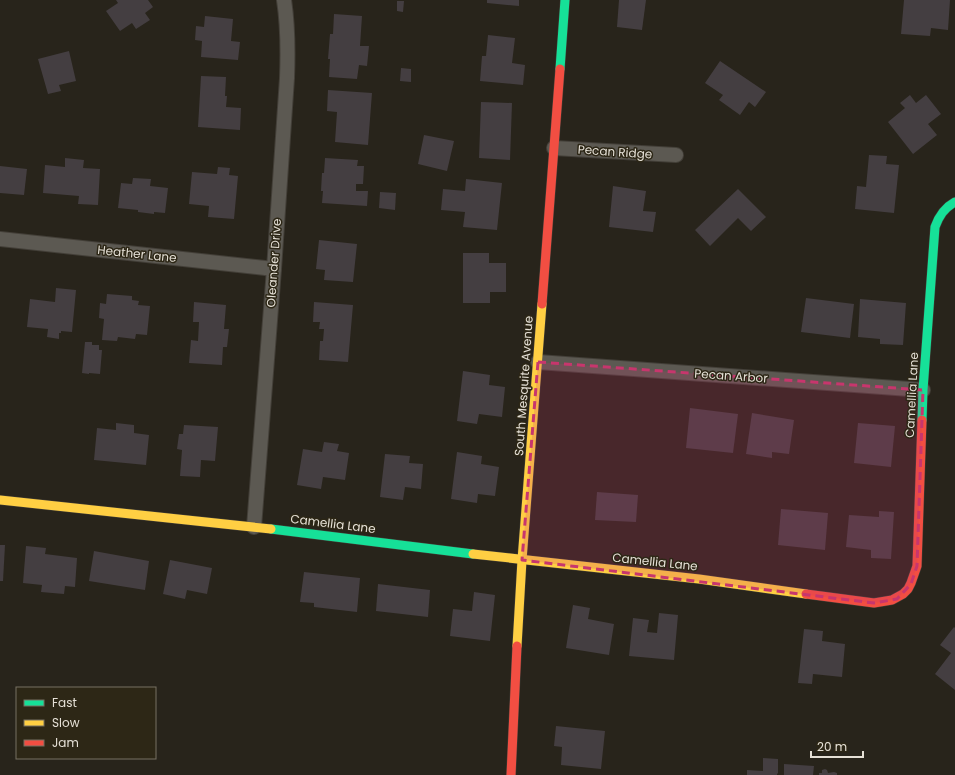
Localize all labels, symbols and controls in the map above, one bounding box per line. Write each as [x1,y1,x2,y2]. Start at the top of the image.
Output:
street label: Pecan Ridge [577,140,653,163]
street label: Oleander Drive [262,218,285,308]
street label: Heather Lane [97,241,177,266]
street label: South Mesquite Avenue [510,315,537,457]
street label: Camellia Lane [901,352,922,438]
street label: Pecan Arbor [694,364,769,387]
street label: Camellia Lane [289,510,377,537]
street label: Camellia Lane [612,549,699,574]
legend [16,687,156,759]
text: Fast [52,694,77,711]
text: Slow [52,714,80,731]
scale bar [811,733,863,759]
text: Jam [52,734,79,751]
text: 20 m [817,738,847,755]

